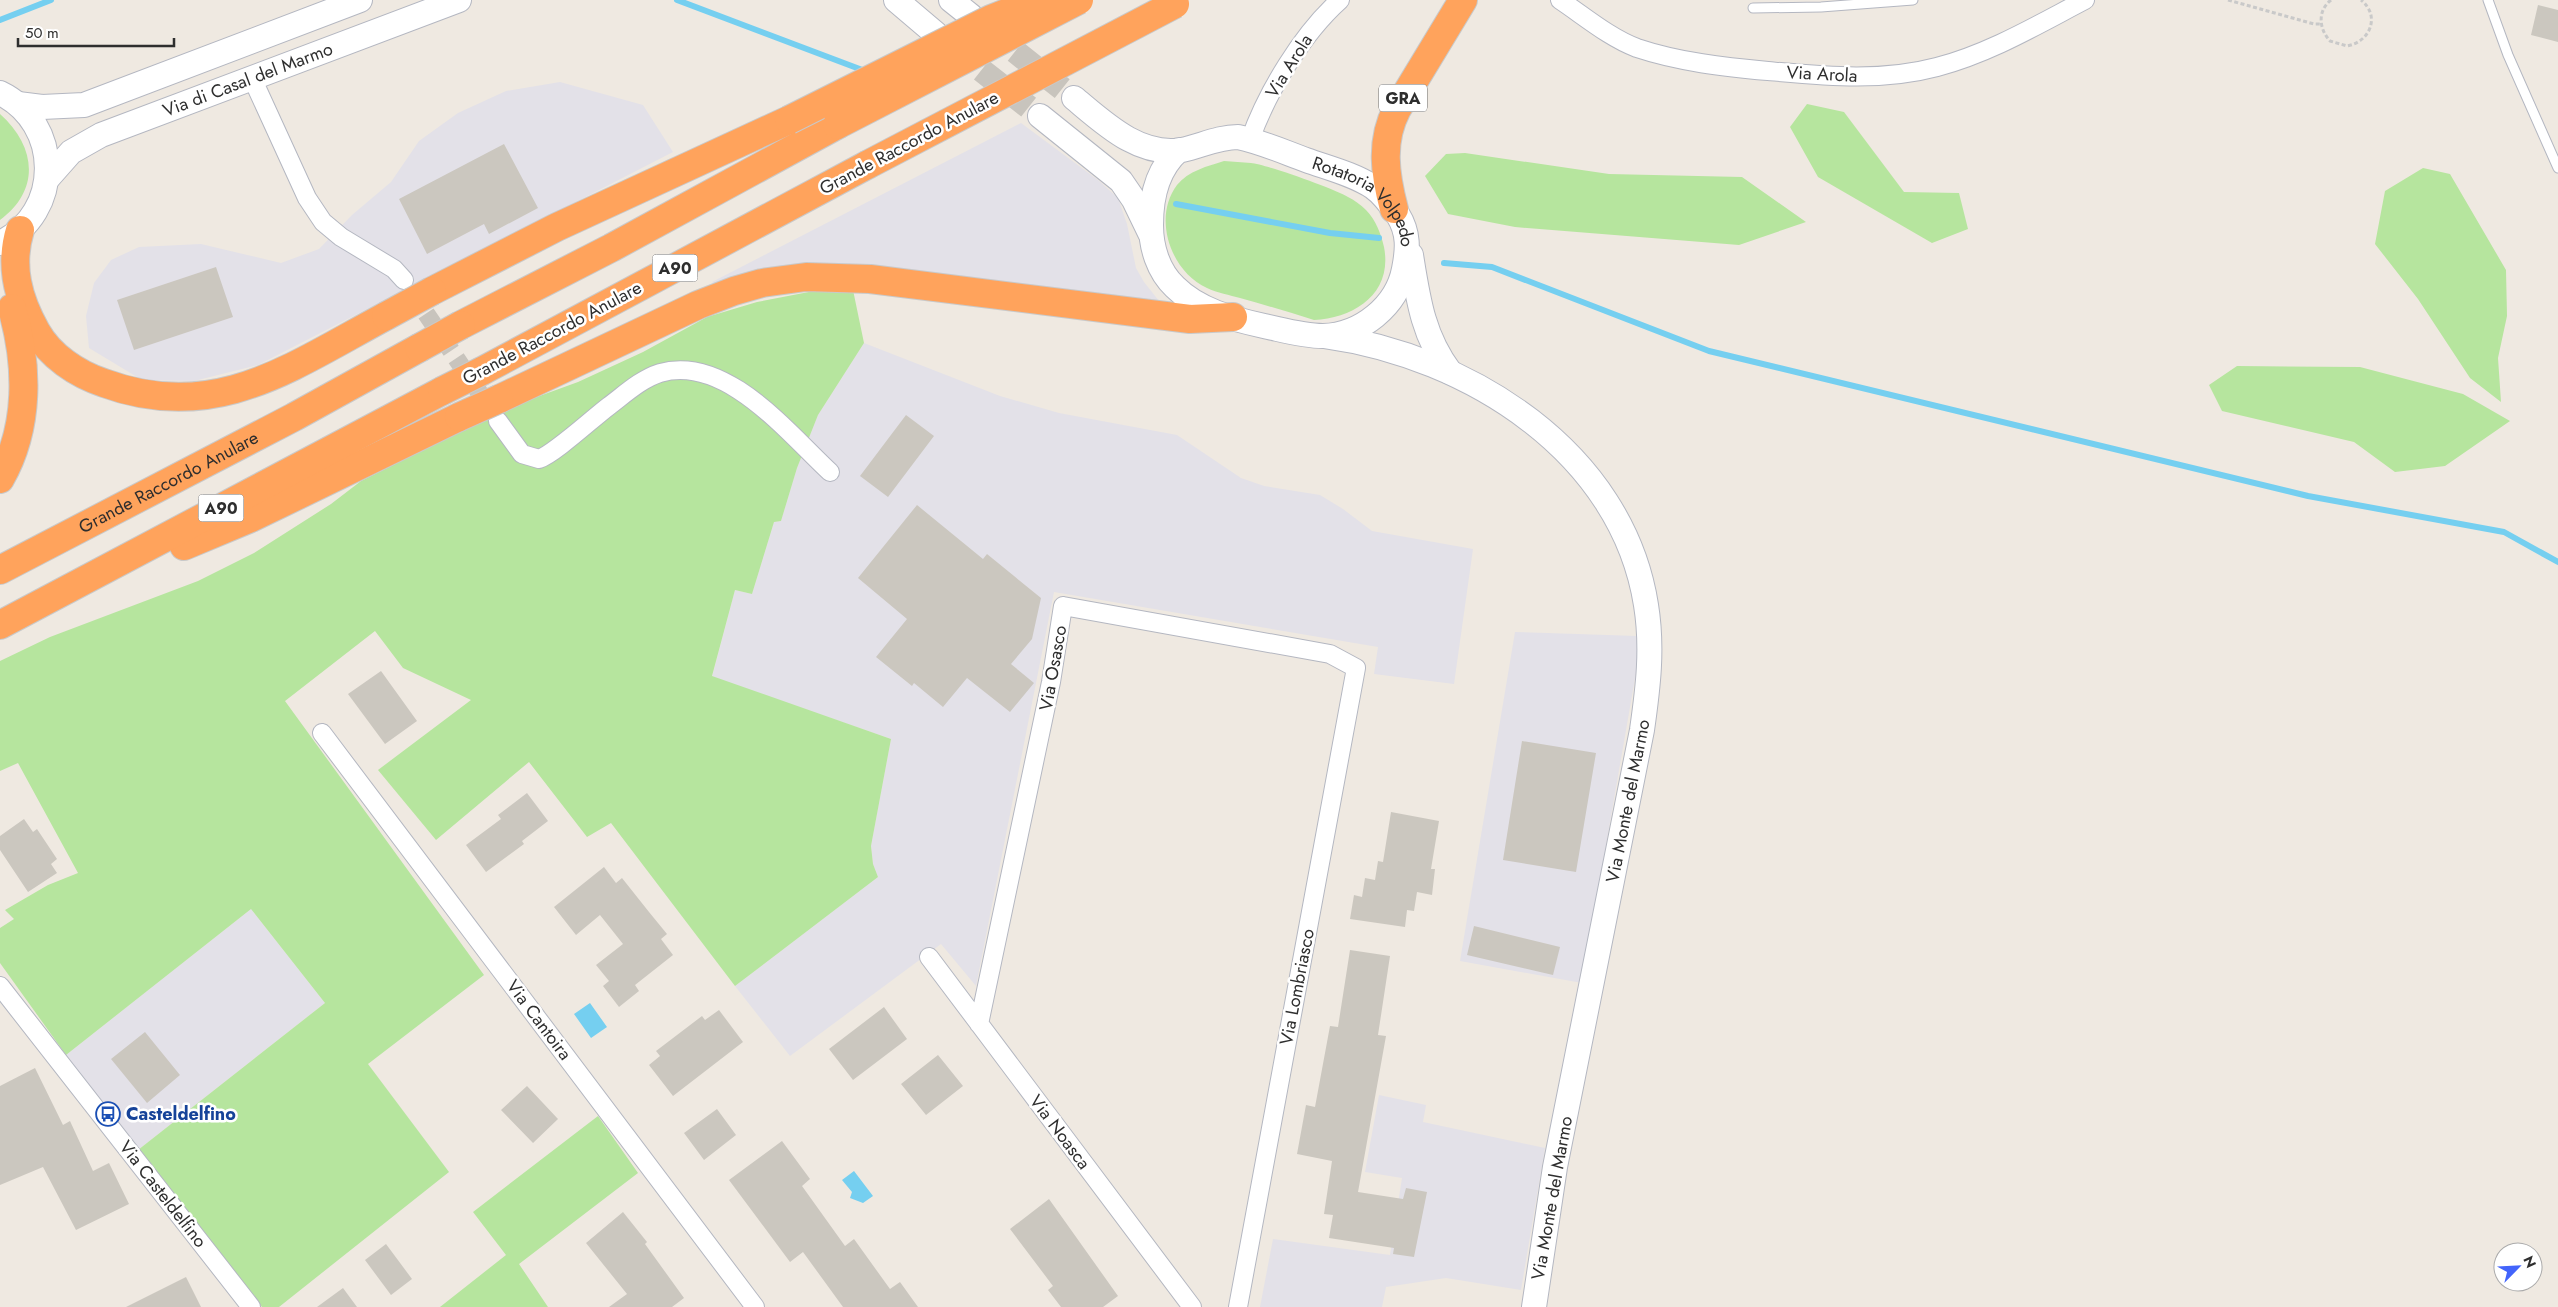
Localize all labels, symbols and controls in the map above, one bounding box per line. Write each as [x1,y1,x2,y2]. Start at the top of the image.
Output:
scale bar [18,15,174,47]
text: 50 m [25,22,59,44]
street label: Via Arola [1259,29,1319,103]
street label: Via di Casal del Marmo [159,36,337,124]
street label: Via Arola [1786,59,1858,89]
street label: Grande Raccordo Anulare [815,85,1003,201]
road number: GRA [1379,85,1427,112]
street label: Rotatoria Volpedo [1309,150,1420,248]
road number: A90 [652,254,698,282]
street label: Grande Raccordo Anulare [458,275,646,391]
street label: Grande Raccordo Anulare [74,425,263,540]
road number: A90 [198,494,244,522]
street label: Via Osasco [1033,623,1073,713]
street label: Via Monte del Marmo [1599,717,1657,885]
street label: Via Lombriasco [1273,926,1321,1047]
street label: Via Cantoira [500,974,578,1066]
street label: Via Noasca [1023,1089,1097,1175]
bus stop icon: Casteldelfino [95,1101,121,1127]
place label: Casteldelfino [126,1101,236,1127]
street label: Via Monte del Marmo [1525,1114,1579,1282]
street label: Via Casteldelfino [113,1135,213,1253]
north arrow [2493,1242,2543,1292]
text: N [2518,1253,2541,1271]

